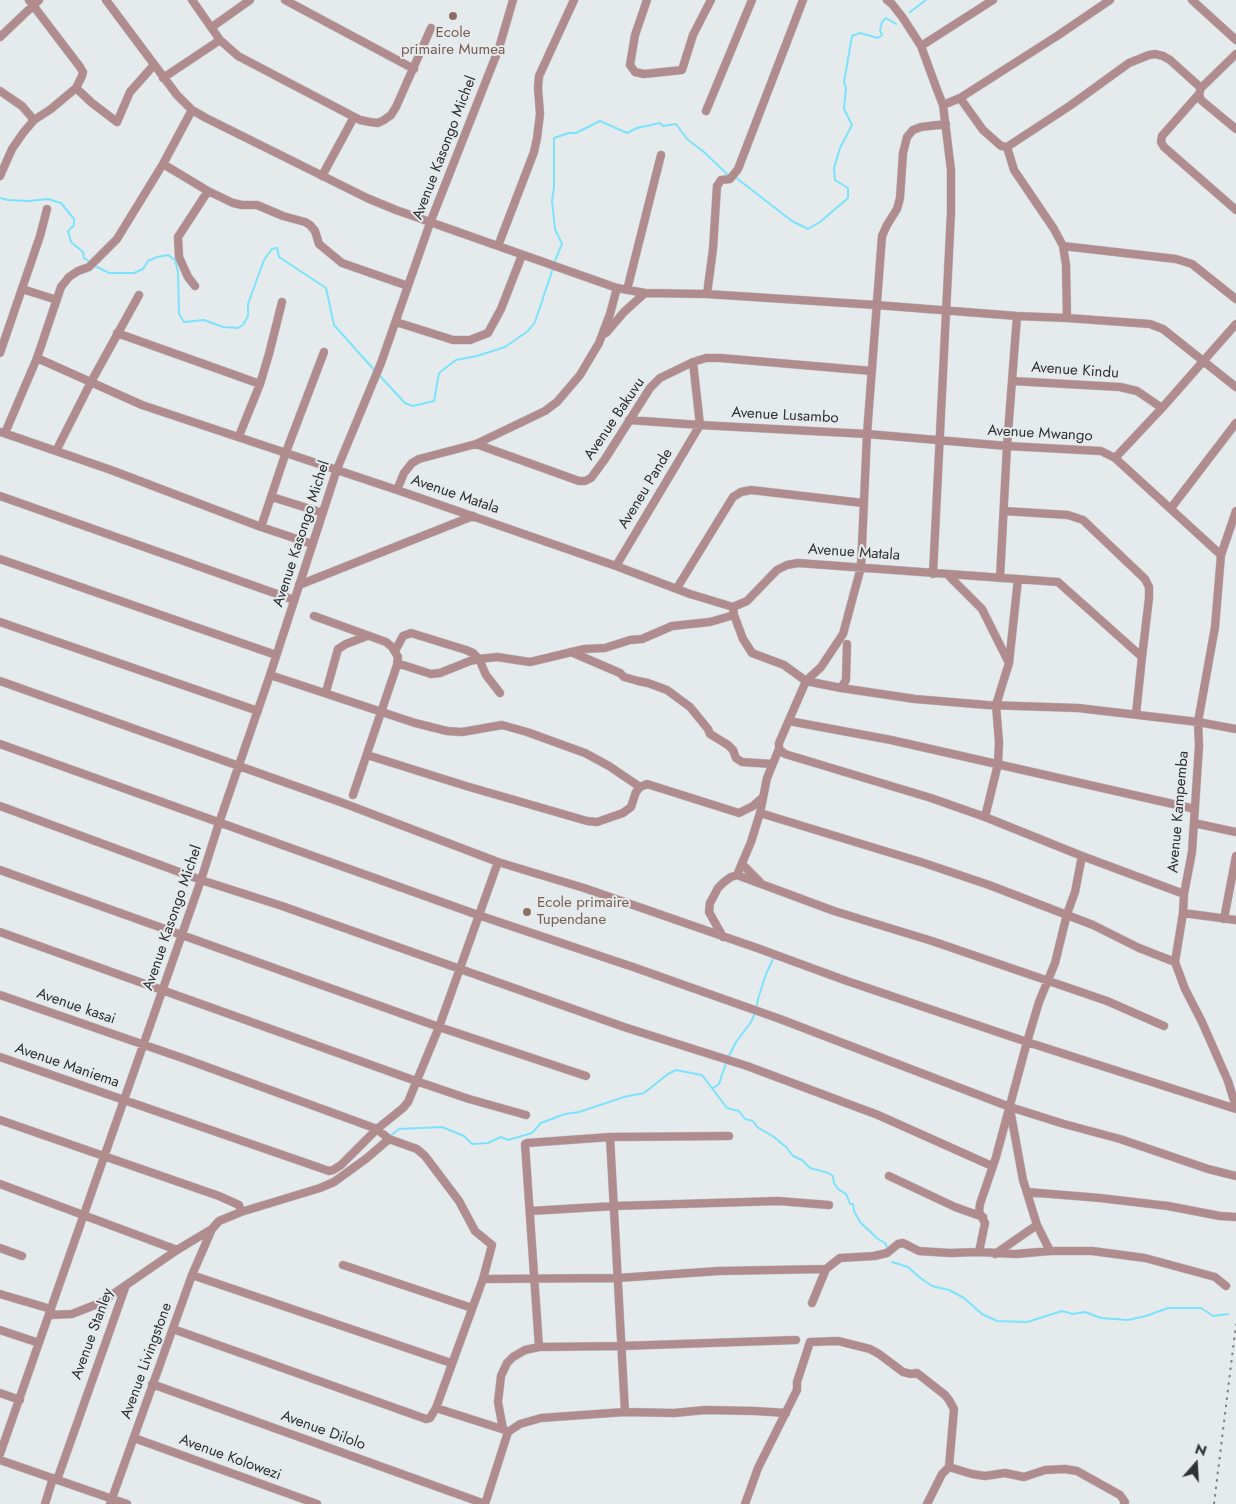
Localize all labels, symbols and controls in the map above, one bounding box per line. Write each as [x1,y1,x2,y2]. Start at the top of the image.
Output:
marker: Ecole primaire Mumea [447,10,459,22]
place label: Ecole primaire Mumea [401,24,505,59]
street label: Avenue Kasongo Michel [409,74,481,222]
street label: Avenue Kindu [1031,359,1119,383]
street label: Avenue Bakuvu [581,374,649,464]
street label: Avenue Lusambo [731,404,839,428]
street label: Avenue Mwango [987,422,1093,446]
street label: Aveneu Pande [615,446,677,532]
street label: Avenue Kasongo Michel [270,459,334,609]
street label: Avenue Matala [409,472,501,518]
street label: Avenue Matala [807,541,901,565]
street label: Avenue Kampemba [1165,750,1193,874]
street label: Avenue Kasongo Michel [140,843,206,993]
place label: Ecole primaire Tupendane [537,894,629,929]
marker: Ecole primaire Tupendane [521,906,533,918]
street label: Avenue kasai [34,985,118,1029]
street label: Avenue Maniema [13,1040,121,1092]
street label: Avenue Stanley [68,1286,118,1382]
street label: Avenue Livingstone [118,1300,176,1422]
street label: Avenue Dilolo [278,1407,368,1455]
street label: Avenue Kolowezi [177,1431,283,1485]
north arrow [1171,1439,1221,1489]
text: N [1192,1439,1209,1461]

